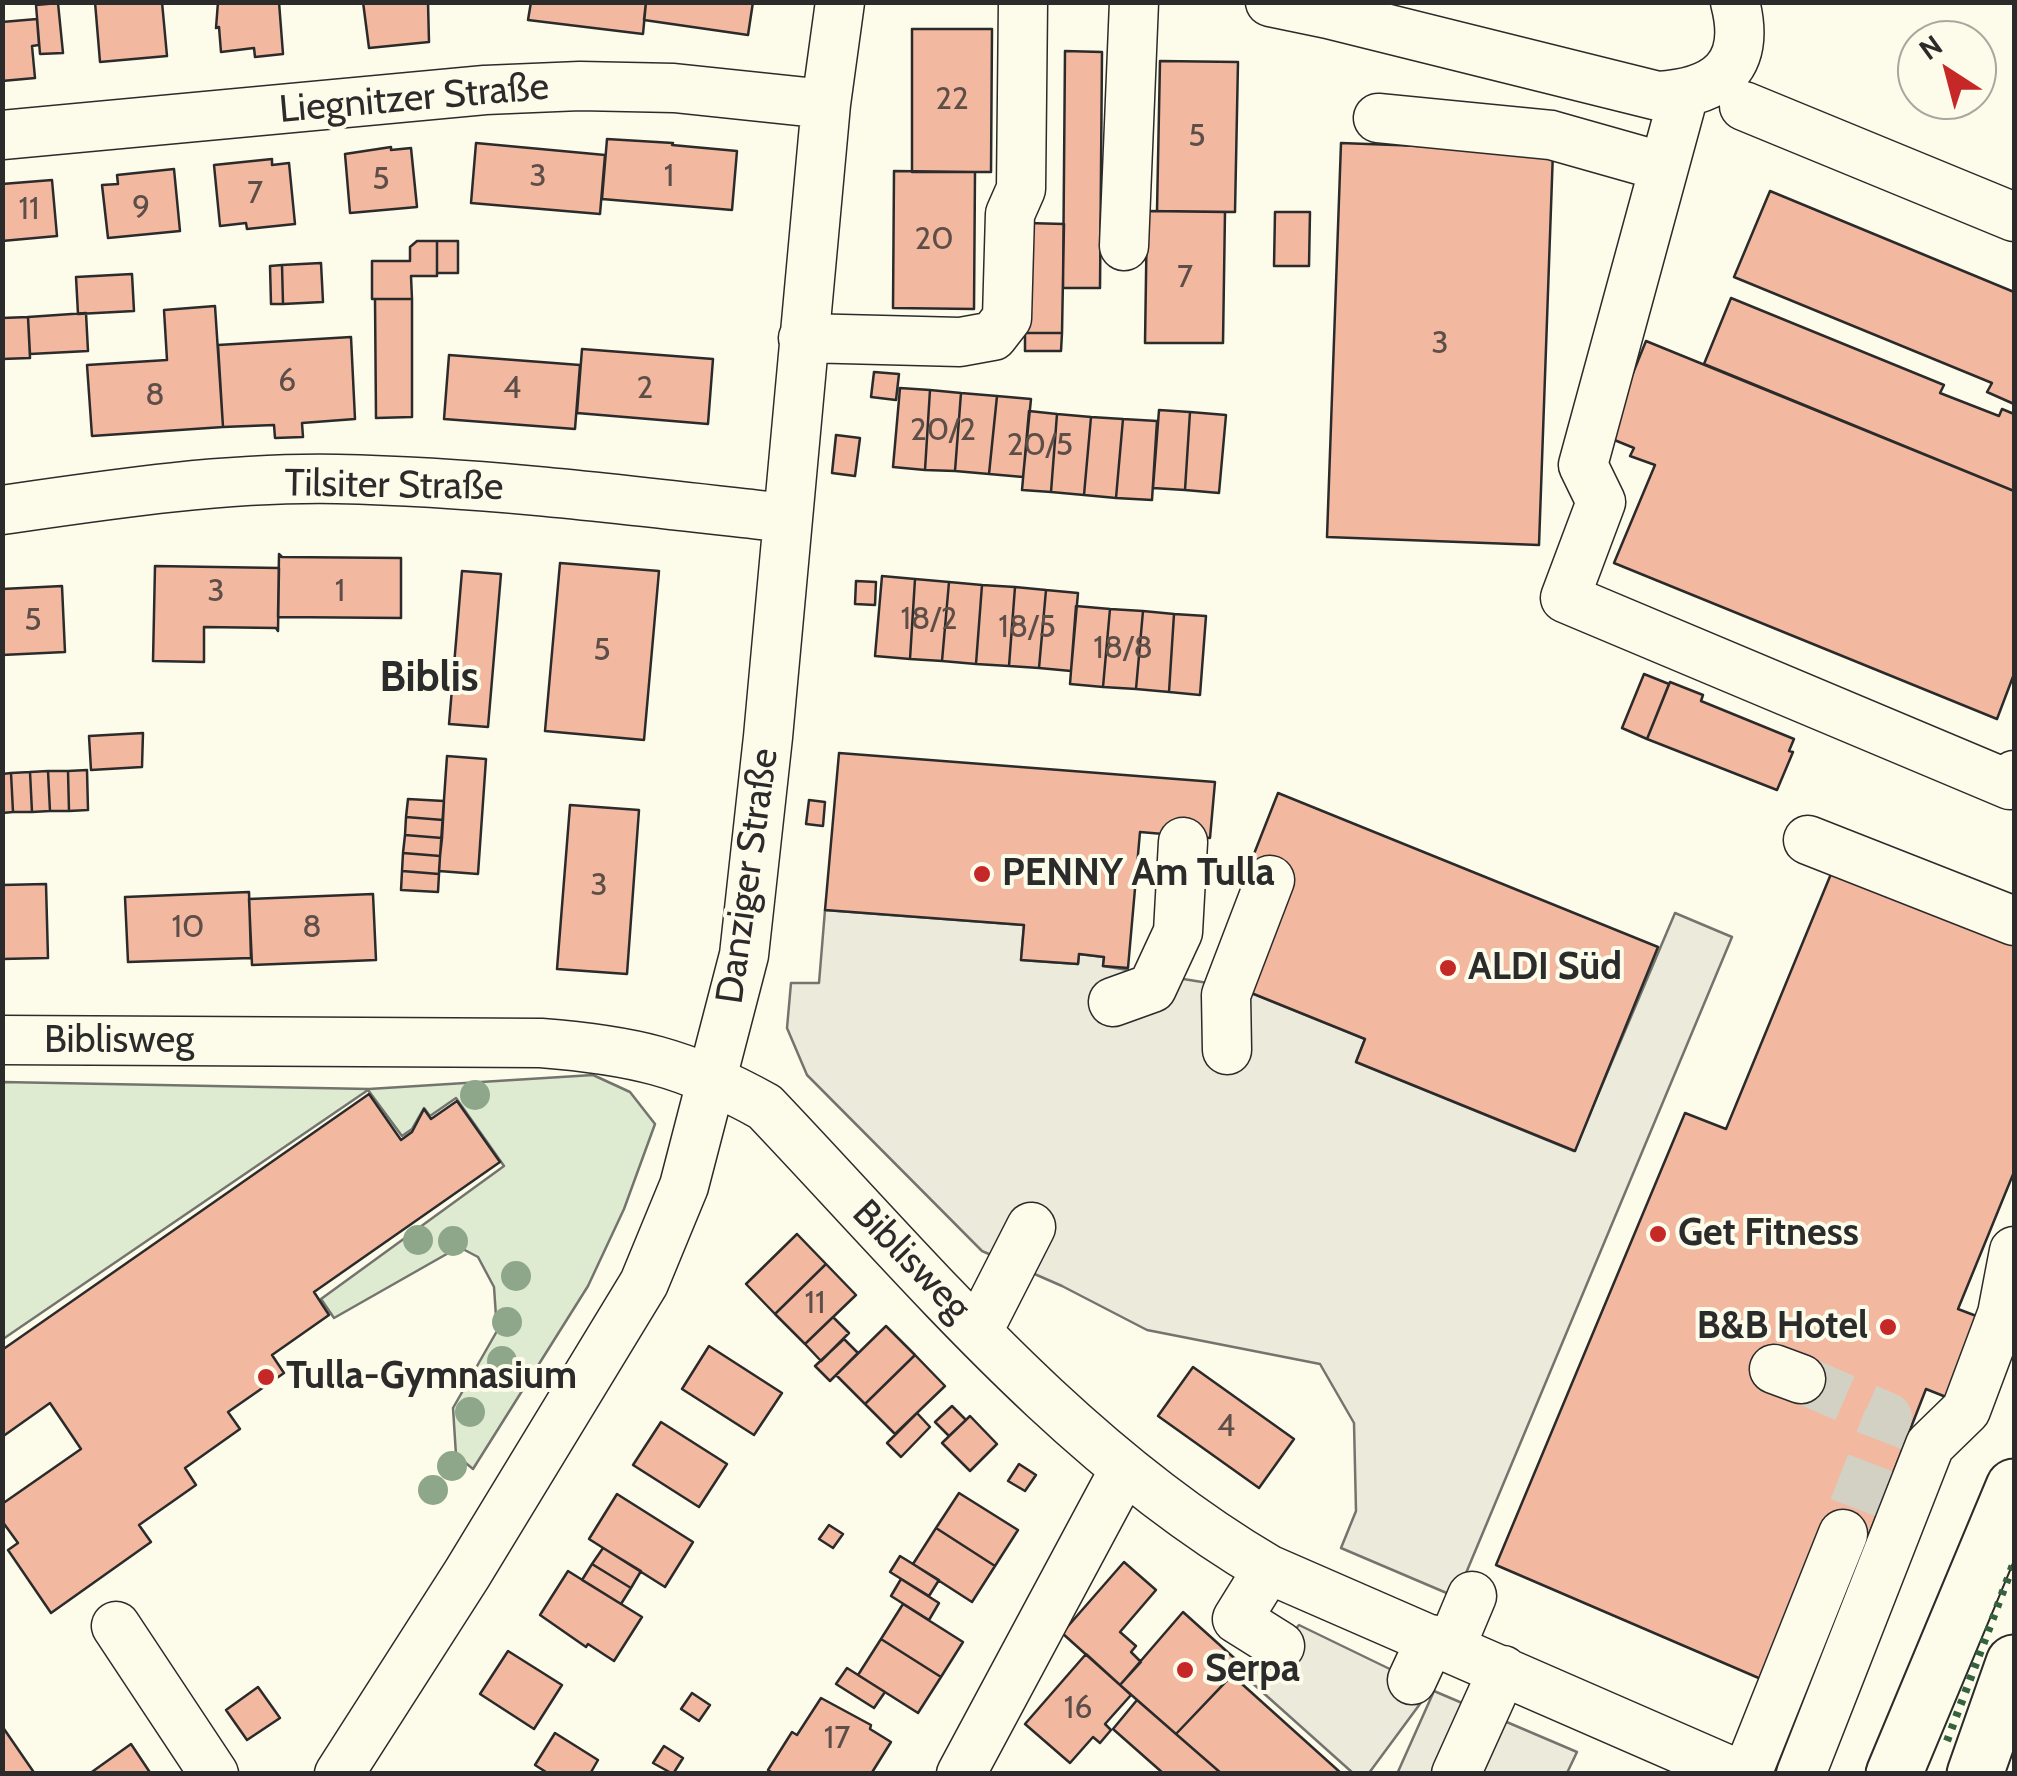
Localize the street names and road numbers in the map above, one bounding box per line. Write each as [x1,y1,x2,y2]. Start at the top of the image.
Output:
street label: Liegnitzer Straße [277,64,551,134]
street label: Tilsiter Straße [284,461,504,511]
street label: Danziger Straße [708,745,788,1007]
street label: Biblisweg [44,1018,194,1064]
street label: Biblisweg [842,1191,980,1331]

